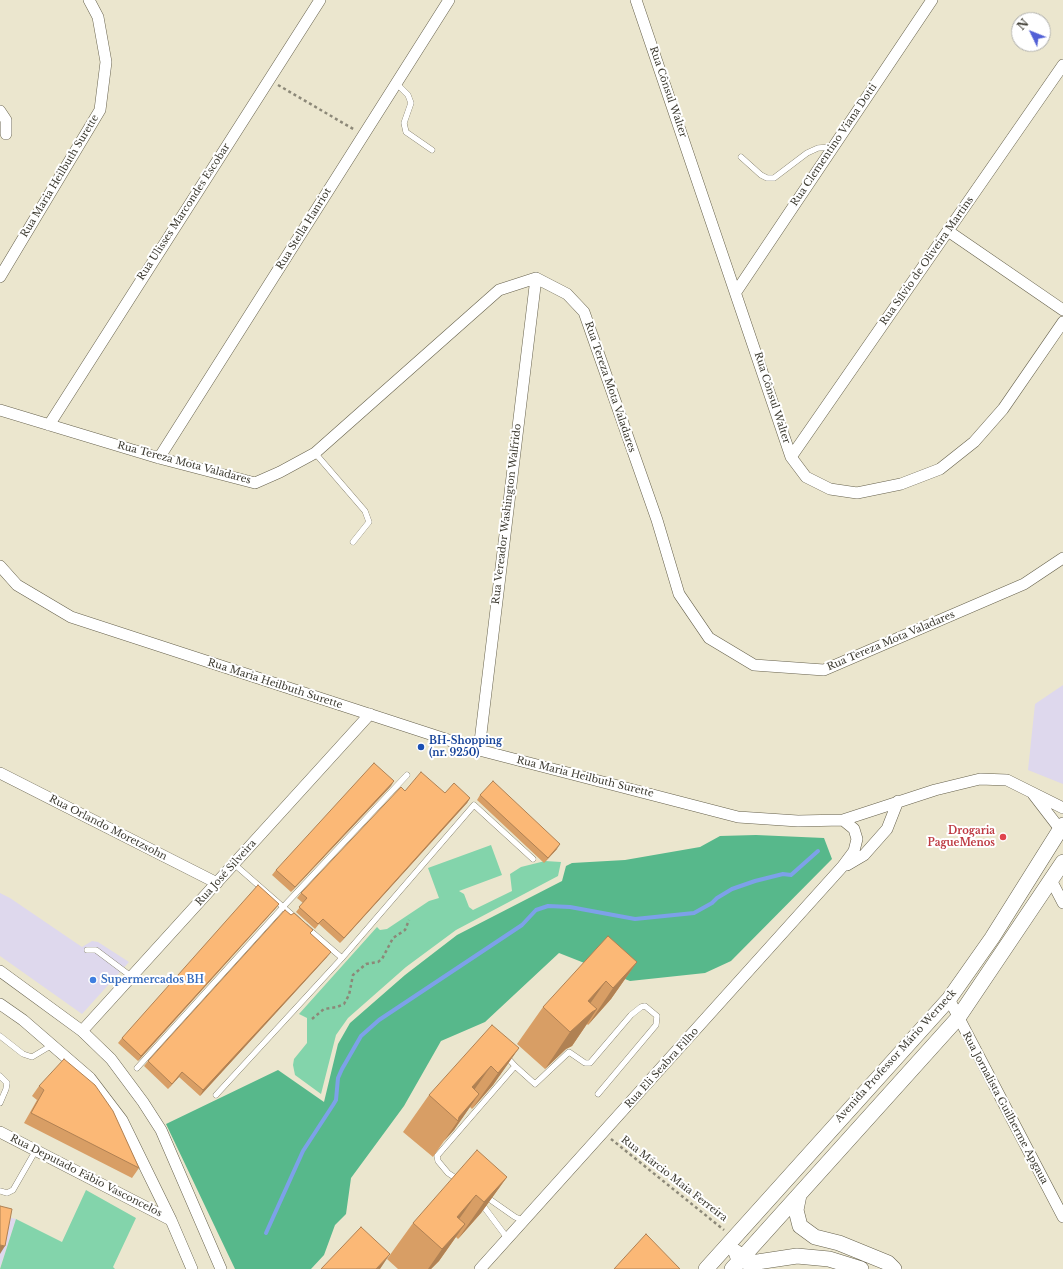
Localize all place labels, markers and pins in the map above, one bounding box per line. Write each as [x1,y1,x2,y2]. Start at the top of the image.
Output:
place label: BH-Shopping (nr. 9250) [429,735,502,758]
marker: BH-Shopping (nr. 9250) [416,742,426,752]
place label: Drogaria PagueMenos [928,825,995,848]
marker: Drogaria PagueMenos [998,832,1008,842]
place label: Supermercados BH [101,974,204,986]
marker: Supermercados BH [88,975,98,985]

